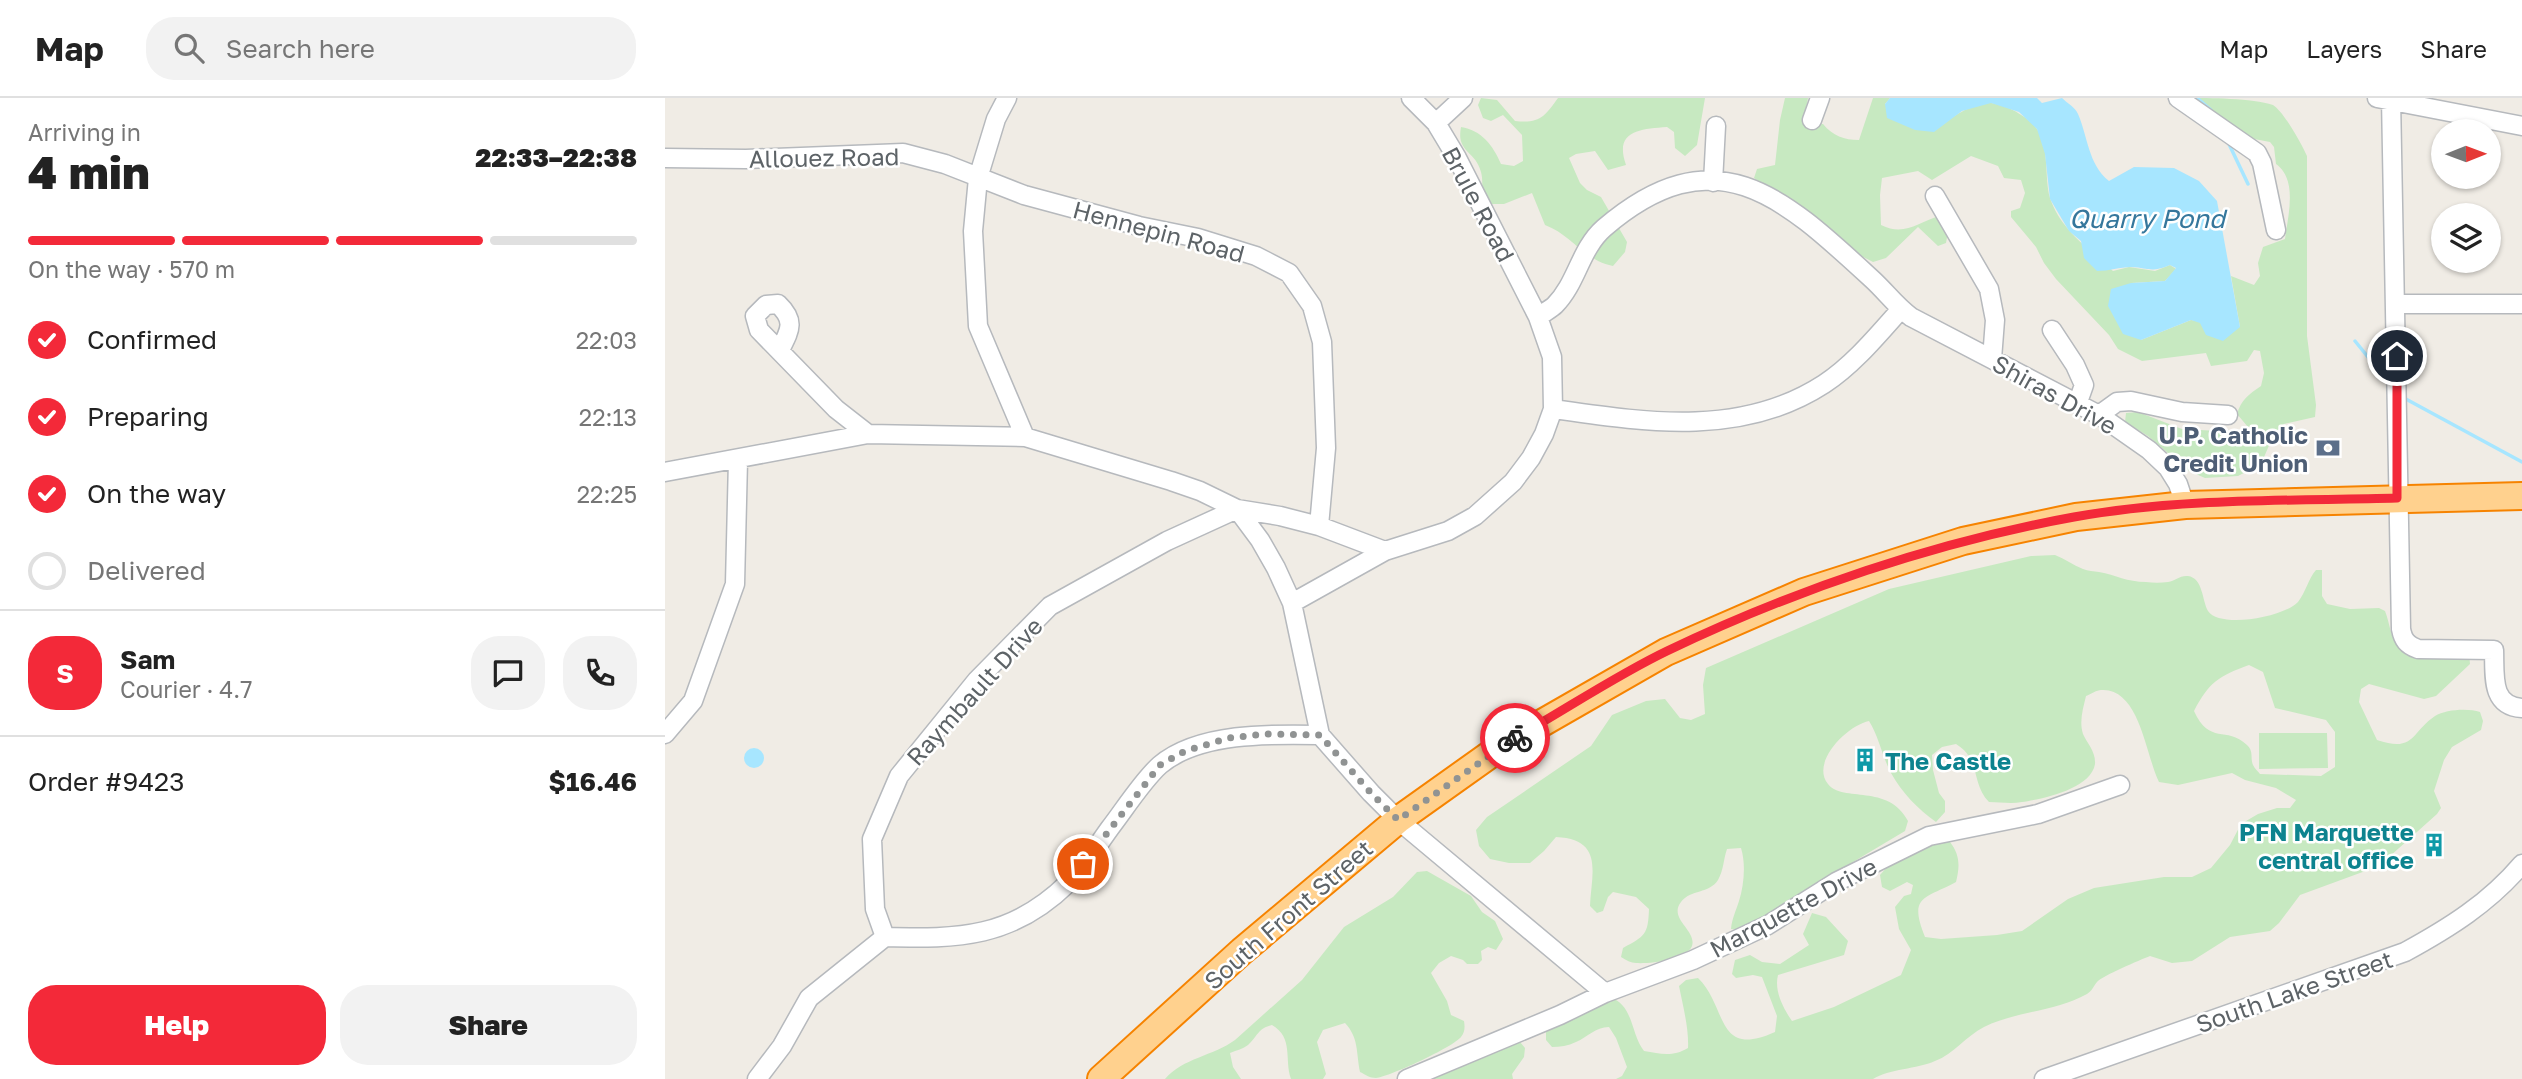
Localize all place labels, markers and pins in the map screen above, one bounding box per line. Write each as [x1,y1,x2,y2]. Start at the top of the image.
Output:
pin [2367,326,2427,386]
place label: U.P. Catholic Credit Union [2159,420,2308,477]
bank icon: U.P. Catholic Credit Union [2314,434,2342,462]
building icon: The Castle [1851,746,1879,774]
place label: The Castle [1885,746,2011,775]
place label: PFN Marquette central office [2239,817,2414,874]
building icon: PFN Marquette central office [2420,831,2448,859]
pin [1053,834,1113,894]

